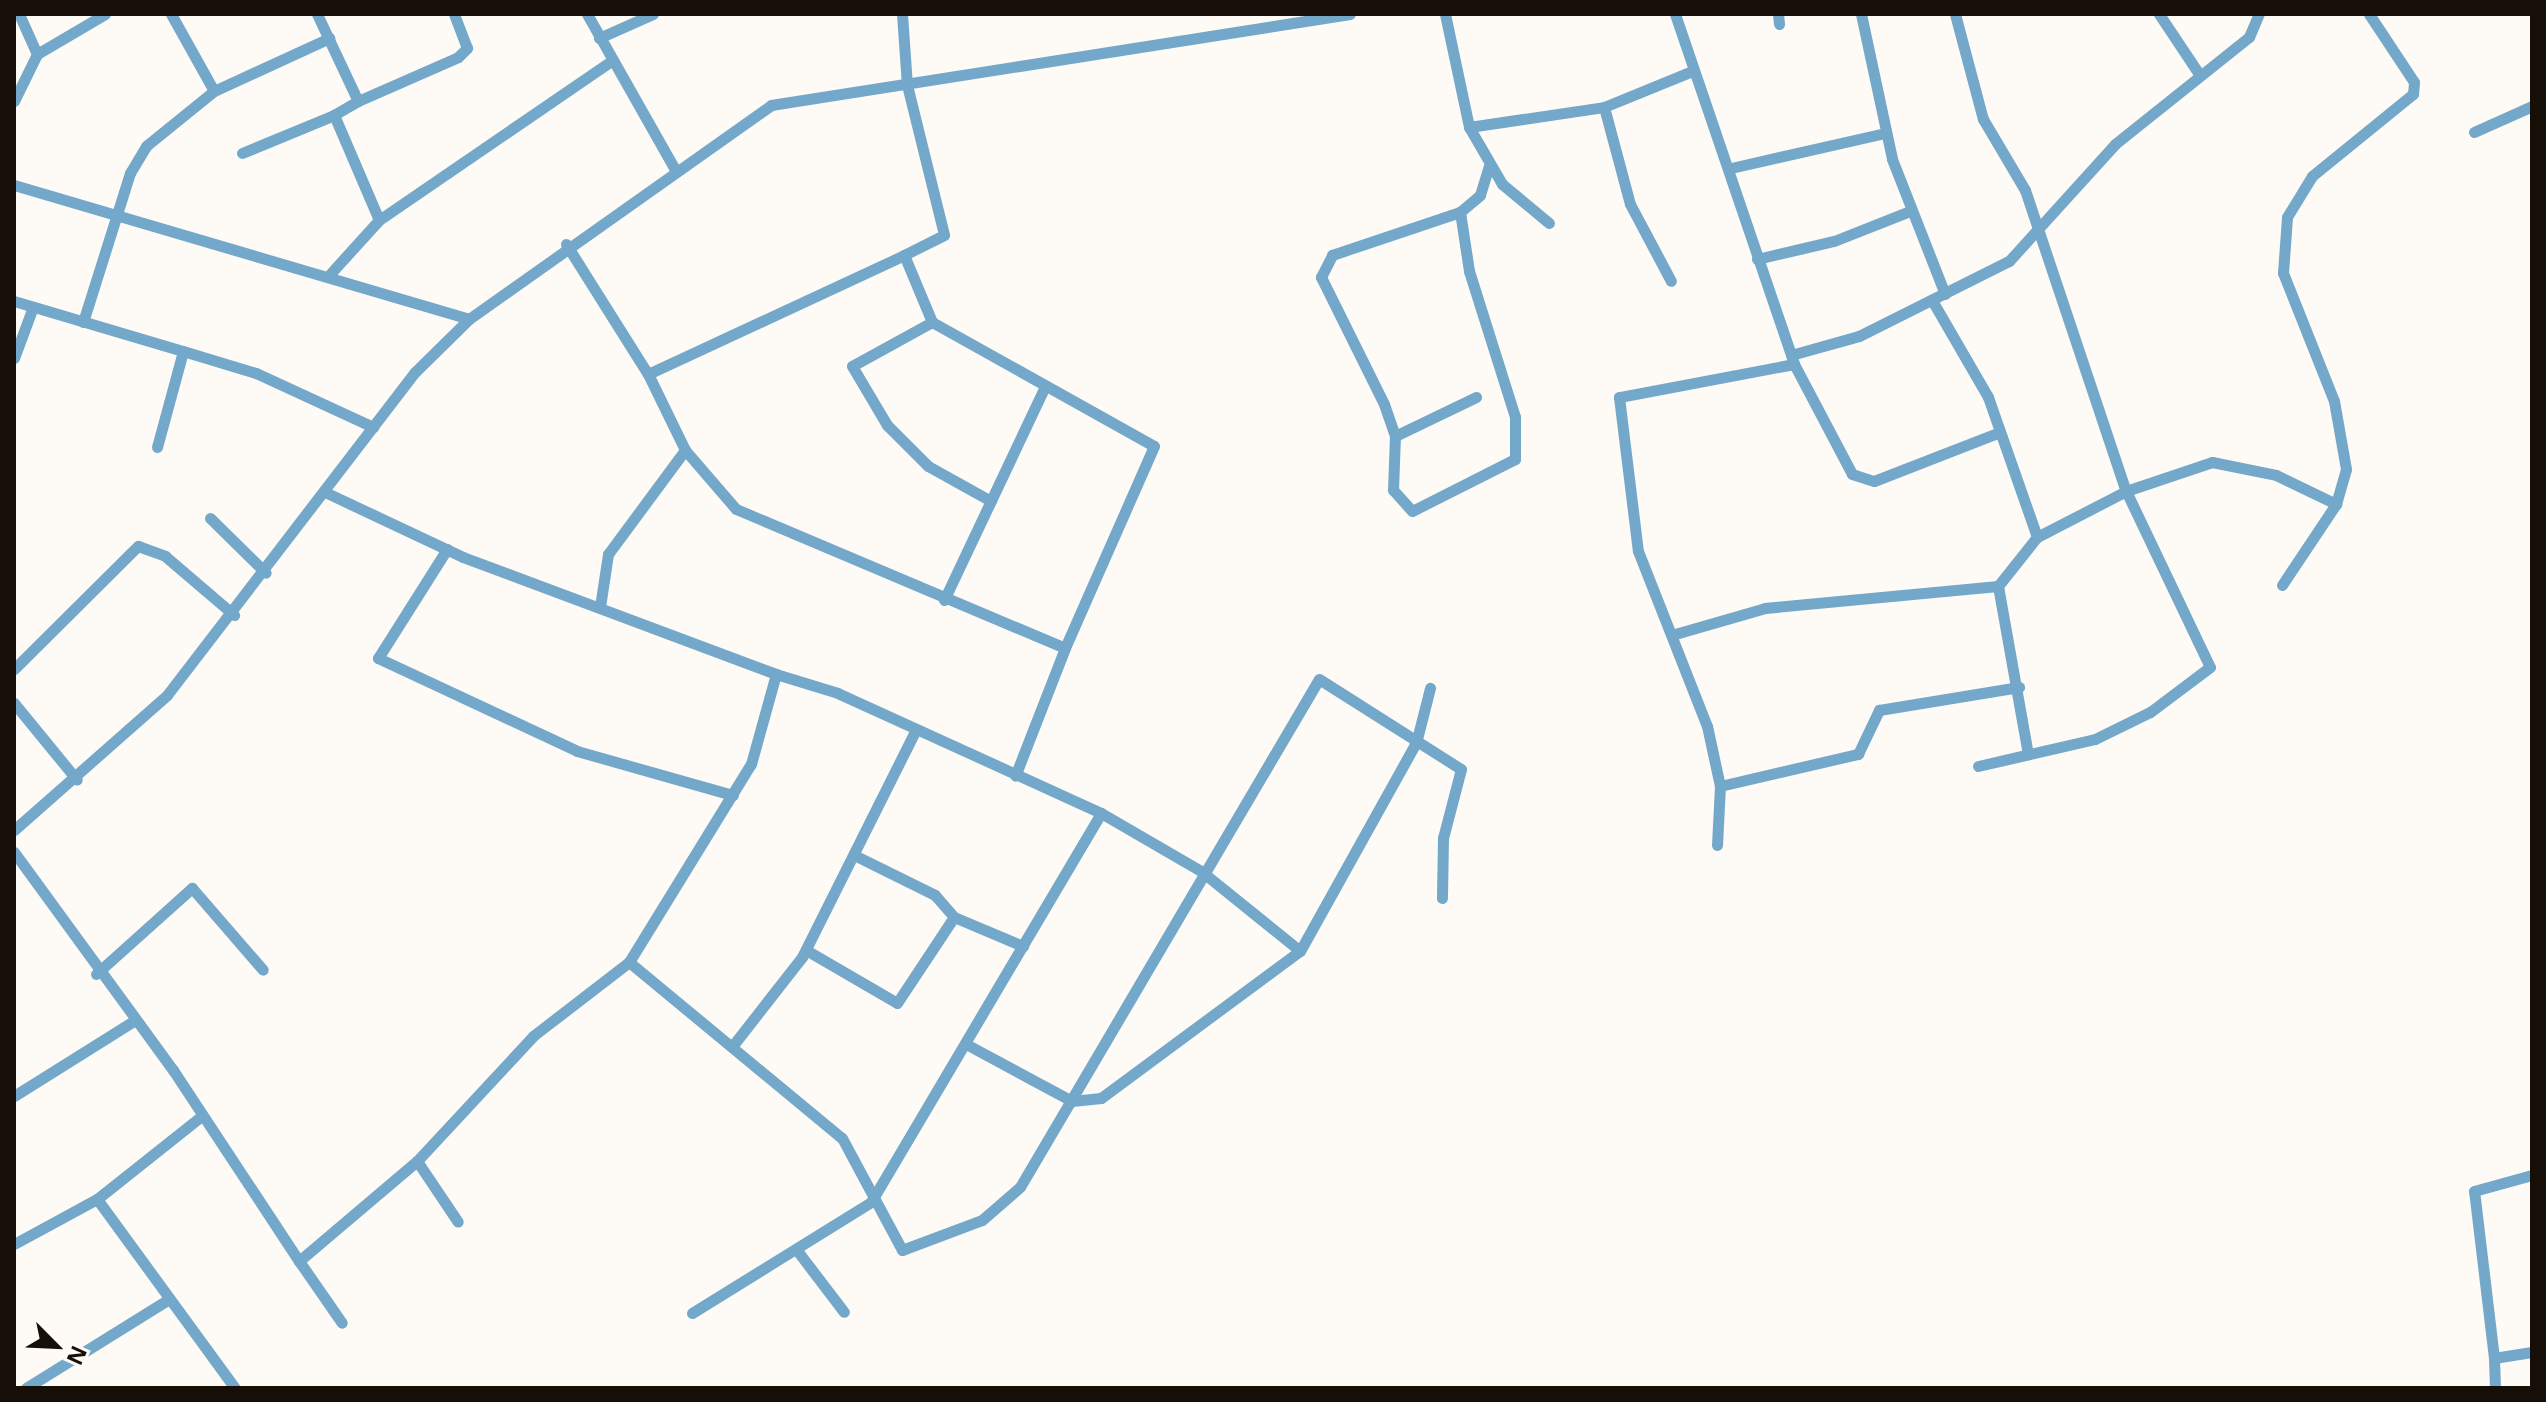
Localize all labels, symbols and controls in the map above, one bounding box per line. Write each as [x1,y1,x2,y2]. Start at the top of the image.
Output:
north arrow [16,1306,96,1386]
text: N [61,1341,95,1370]

